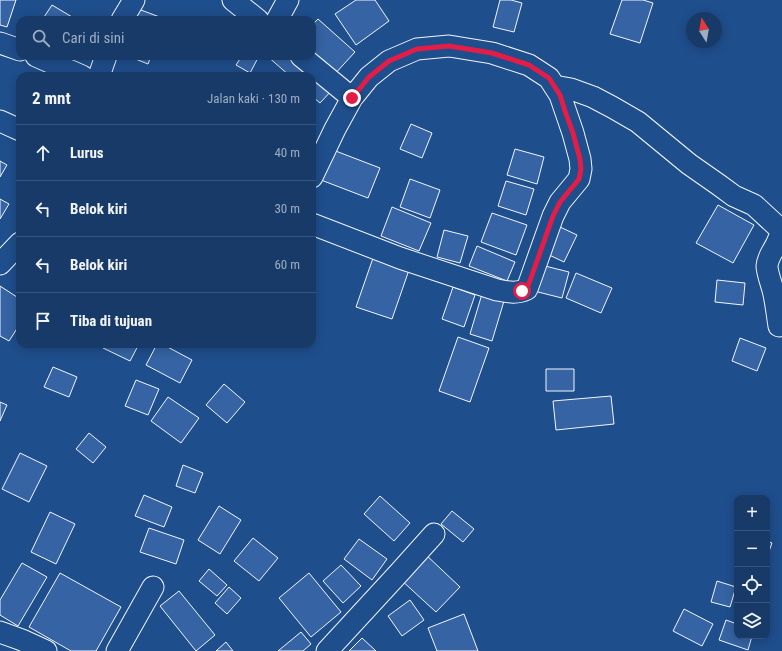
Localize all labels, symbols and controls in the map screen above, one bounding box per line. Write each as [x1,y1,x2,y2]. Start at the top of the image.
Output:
north arrow [686,12,722,48]
search box [16,16,316,60]
icon: search [30,27,52,49]
text: Cari di sini [62,29,124,47]
text: 2 mnt [32,88,71,108]
route end [343,89,361,107]
text: Jalan kaki · 130 m [207,91,300,106]
icon: ahead [32,142,54,164]
text: Lurus [70,144,104,162]
text: 40 m [274,145,300,160]
icon: left [32,198,54,220]
text: Belok kiri [70,200,127,218]
text: 30 m [274,201,300,216]
icon: left [32,254,54,276]
text: Belok kiri [70,256,127,274]
text: 60 m [274,257,300,272]
route start [513,282,531,300]
icon: arrive [32,310,54,332]
text: Tiba di tujuan [70,312,152,330]
map controls [734,495,770,639]
button: + [734,495,770,531]
button: − [734,531,770,567]
button: locate [734,567,770,603]
button: layers [734,603,770,639]

